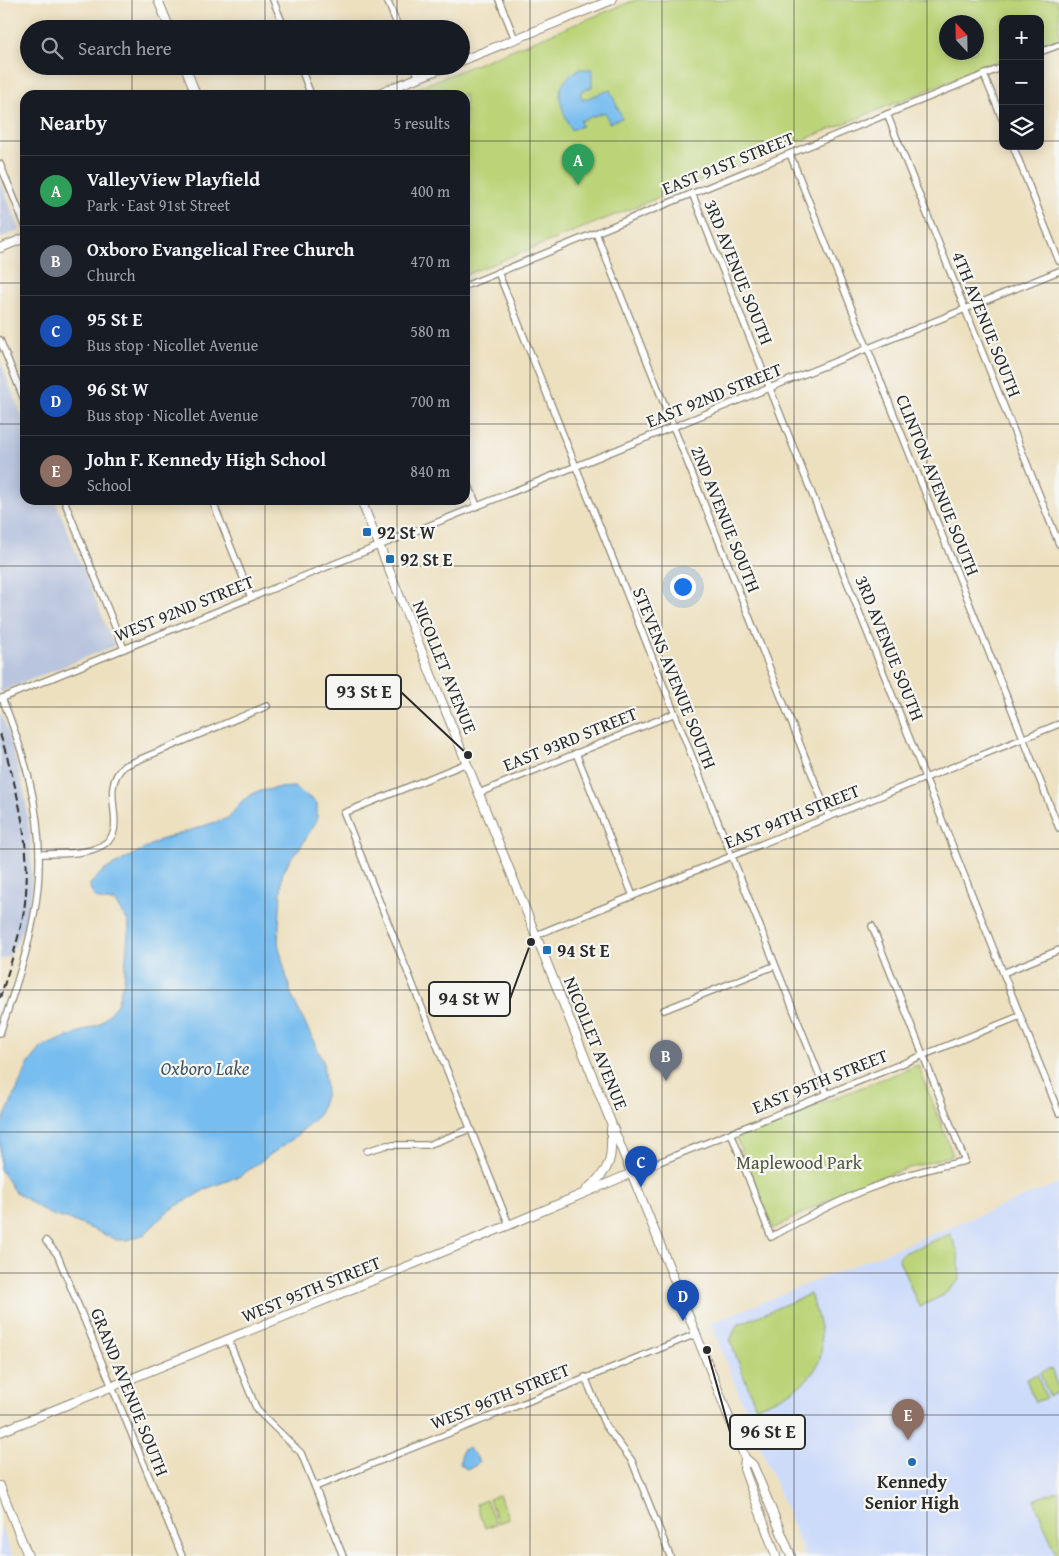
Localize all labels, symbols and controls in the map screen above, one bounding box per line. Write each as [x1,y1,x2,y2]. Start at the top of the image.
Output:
north arrow [939,15,984,60]
map controls [999,15,1044,150]
button: + [999,15,1044,60]
search box [20,20,470,75]
icon: search [38,34,66,62]
text: Search here [78,34,172,62]
button: − [999,60,1044,105]
button: layers [999,105,1044,150]
text: Nearby [40,107,107,138]
text: 5 results [393,111,450,135]
street label: EAST 91ST STREET [658,124,798,202]
pin: A [562,144,594,185]
text: ValleyView Playfield [87,165,260,193]
text: A [51,179,61,203]
text: 400 m [410,179,450,203]
text: Park · East 91st Street [87,193,230,217]
street label: 3RD AVENUE SOUTH [698,195,781,349]
text: Oxboro Evangelical Free Church [87,235,355,263]
street label: 4TH AVENUE SOUTH [945,247,1029,401]
text: B [51,249,61,273]
text: 470 m [410,249,450,273]
text: Church [87,263,136,287]
text: 95 St E [87,305,142,333]
text: C [51,319,61,343]
text: 580 m [410,319,450,343]
text: Bus stop · Nicollet Avenue [87,333,258,357]
street label: EAST 92ND STREET [642,355,786,435]
text: 96 St W [87,375,148,403]
text: D [51,389,61,413]
text: 700 m [410,389,450,413]
street label: CLINTON AVENUE SOUTH [889,390,987,580]
text: Bus stop · Nicollet Avenue [87,403,258,427]
street label: 2ND AVENUE SOUTH [684,442,768,596]
text: John F. Kennedy High School [87,445,326,473]
text: E [52,459,60,483]
text: 840 m [410,459,450,483]
text: School [87,473,131,497]
place label: 92 St W [377,519,436,546]
marker: 92 St W [361,526,373,538]
place label: 92 St E [400,546,453,573]
marker: 92 St E [384,553,396,565]
street label: WEST 92ND STREET [110,568,258,648]
street label: 3RD AVENUE SOUTH [849,571,932,725]
your location [670,574,696,600]
street label: STEVENS AVENUE SOUTH [626,583,724,773]
street label: NICOLLET AVENUE [406,596,484,738]
callout: 93 St E [326,675,401,709]
text: 93 St E [336,677,392,705]
street label: EAST 93RD STREET [499,700,641,778]
street label: EAST 94TH STREET [720,777,864,855]
place label: 94 St E [557,937,610,964]
marker: 94 St E [541,944,553,956]
street label: NICOLLET AVENUE [557,972,635,1114]
callout: 94 St W [429,982,510,1016]
text: 94 St W [438,984,501,1012]
pin: B [650,1040,682,1081]
street label: EAST 95TH STREET [748,1042,892,1120]
water label: Oxboro Lake [161,1054,250,1082]
pin: C [625,1146,657,1187]
park label: Maplewood Park [736,1149,863,1176]
street label: WEST 95TH STREET [237,1249,385,1329]
pin: D [667,1280,699,1321]
street label: GRAND AVENUE SOUTH [84,1304,176,1480]
street label: WEST 96TH STREET [426,1356,574,1436]
pin: E [892,1399,924,1440]
callout: 96 St E [730,1415,805,1449]
text: 96 St E [740,1417,796,1445]
marker: Kennedy Senior High [906,1456,918,1468]
place label: Kennedy Senior High [865,1468,960,1516]

